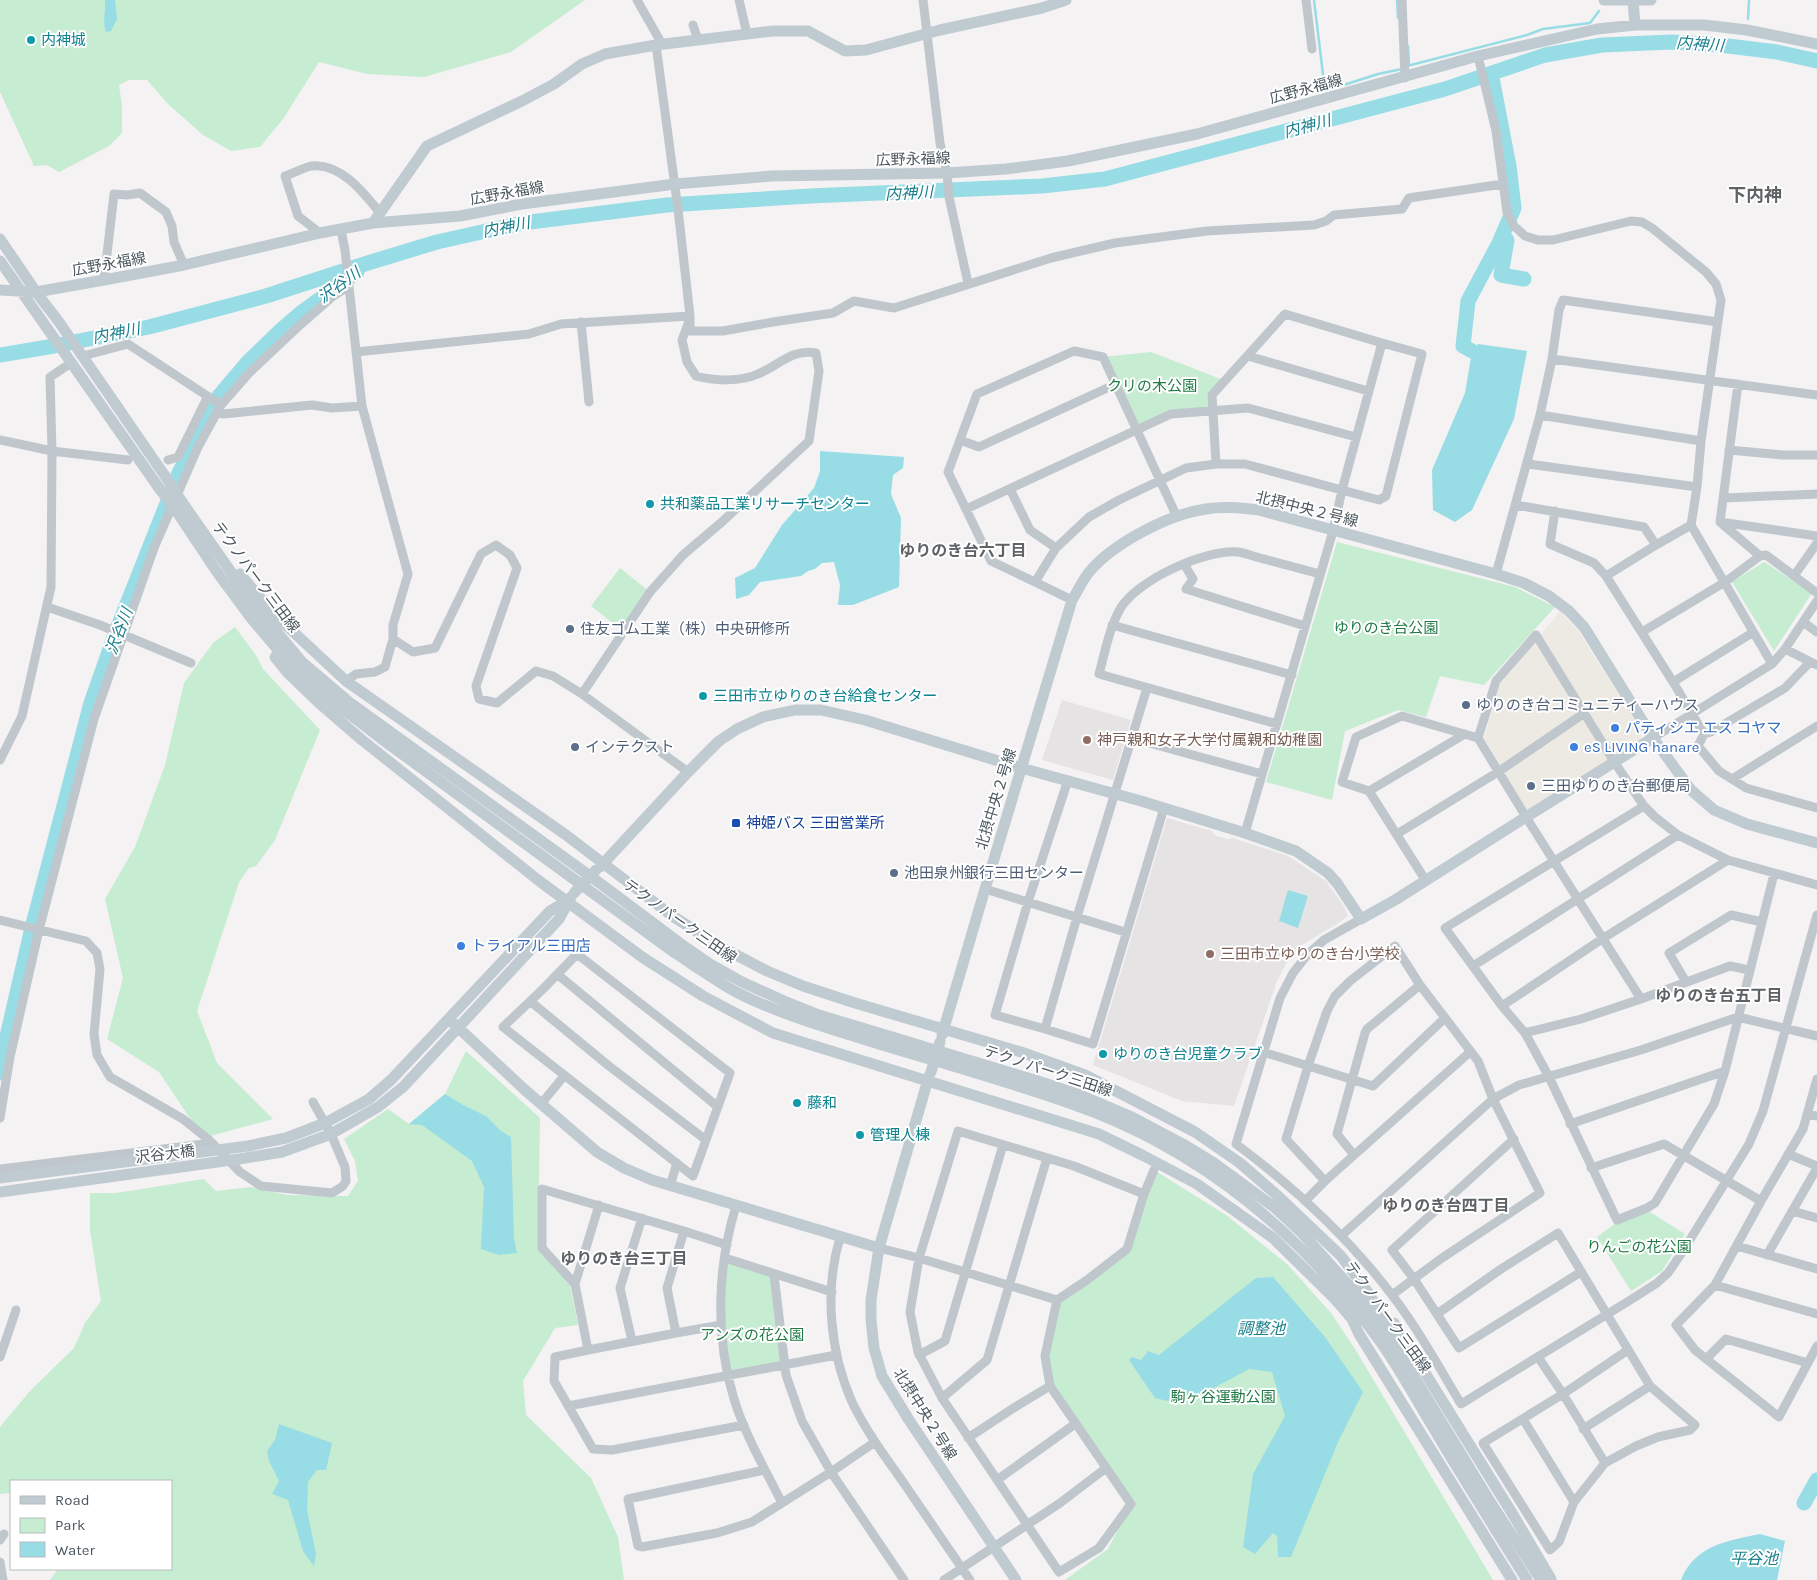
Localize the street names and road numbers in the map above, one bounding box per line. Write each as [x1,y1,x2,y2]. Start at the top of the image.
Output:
street label: 広野永福線 [1267,71,1345,107]
street label: 広野永福線 [875,149,951,169]
street label: 広野永福線 [468,178,546,208]
street label: 広野永福線 [70,249,148,279]
street label: 北摂中央２号線 [1254,488,1360,530]
street label: テクノパーク三田線 [208,518,304,636]
street label: 北摂中央２号線 [972,746,1020,852]
street label: テクノパーク三田線 [620,875,740,967]
street label: テクノパーク三田線 [981,1042,1115,1100]
street label: 沢谷大橋 [134,1141,196,1167]
street label: テクノパーク三田線 [1341,1257,1435,1377]
street label: 北摂中央２号線 [890,1365,960,1463]

